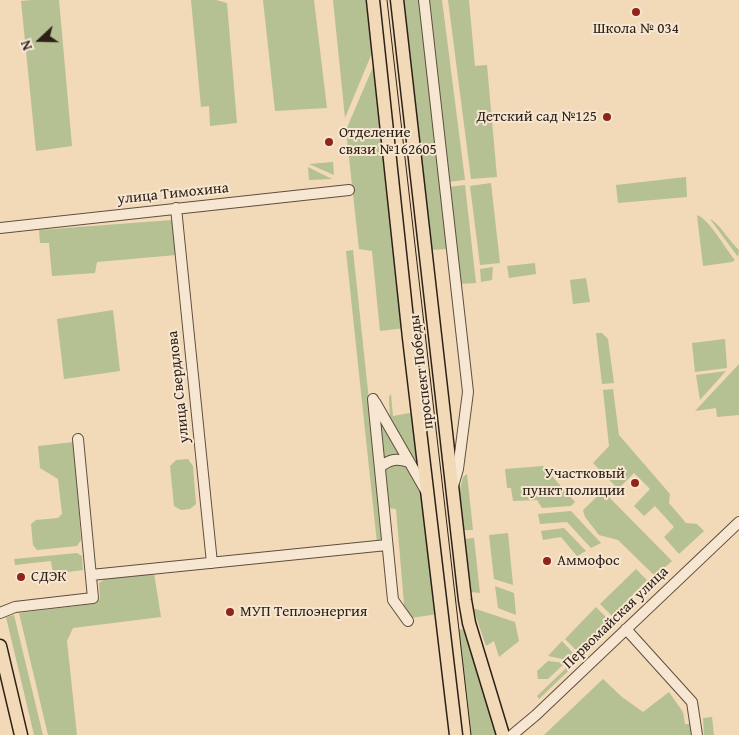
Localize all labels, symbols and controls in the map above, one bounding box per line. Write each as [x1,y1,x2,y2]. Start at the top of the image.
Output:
marker: Школа № 034 [630,6,642,18]
north arrow [15,15,65,65]
place label: Школа № 034 [593,20,679,38]
text: N [15,37,37,53]
place label: Детский сад №125 [476,108,597,126]
marker: Детский сад №125 [601,111,613,123]
place label: Отделение связи №162605 [339,124,437,159]
marker: Отделение связи №162605 [323,136,335,148]
street label: улица Тимохина [116,179,230,209]
street label: проспект Победы [406,314,438,430]
street label: улица Свердлова [164,330,194,444]
place label: Участковый пункт полиции [522,465,625,500]
marker: Участковый пункт полиции [629,477,641,489]
place label: Аммофос [557,552,620,570]
marker: Аммофос [541,555,553,567]
street label: Первомайская улица [560,563,672,673]
place label: СДЭК [31,568,67,586]
marker: СДЭК [15,571,27,583]
place label: МУП Теплоэнергия [240,603,367,621]
marker: МУП Теплоэнергия [224,606,236,618]

